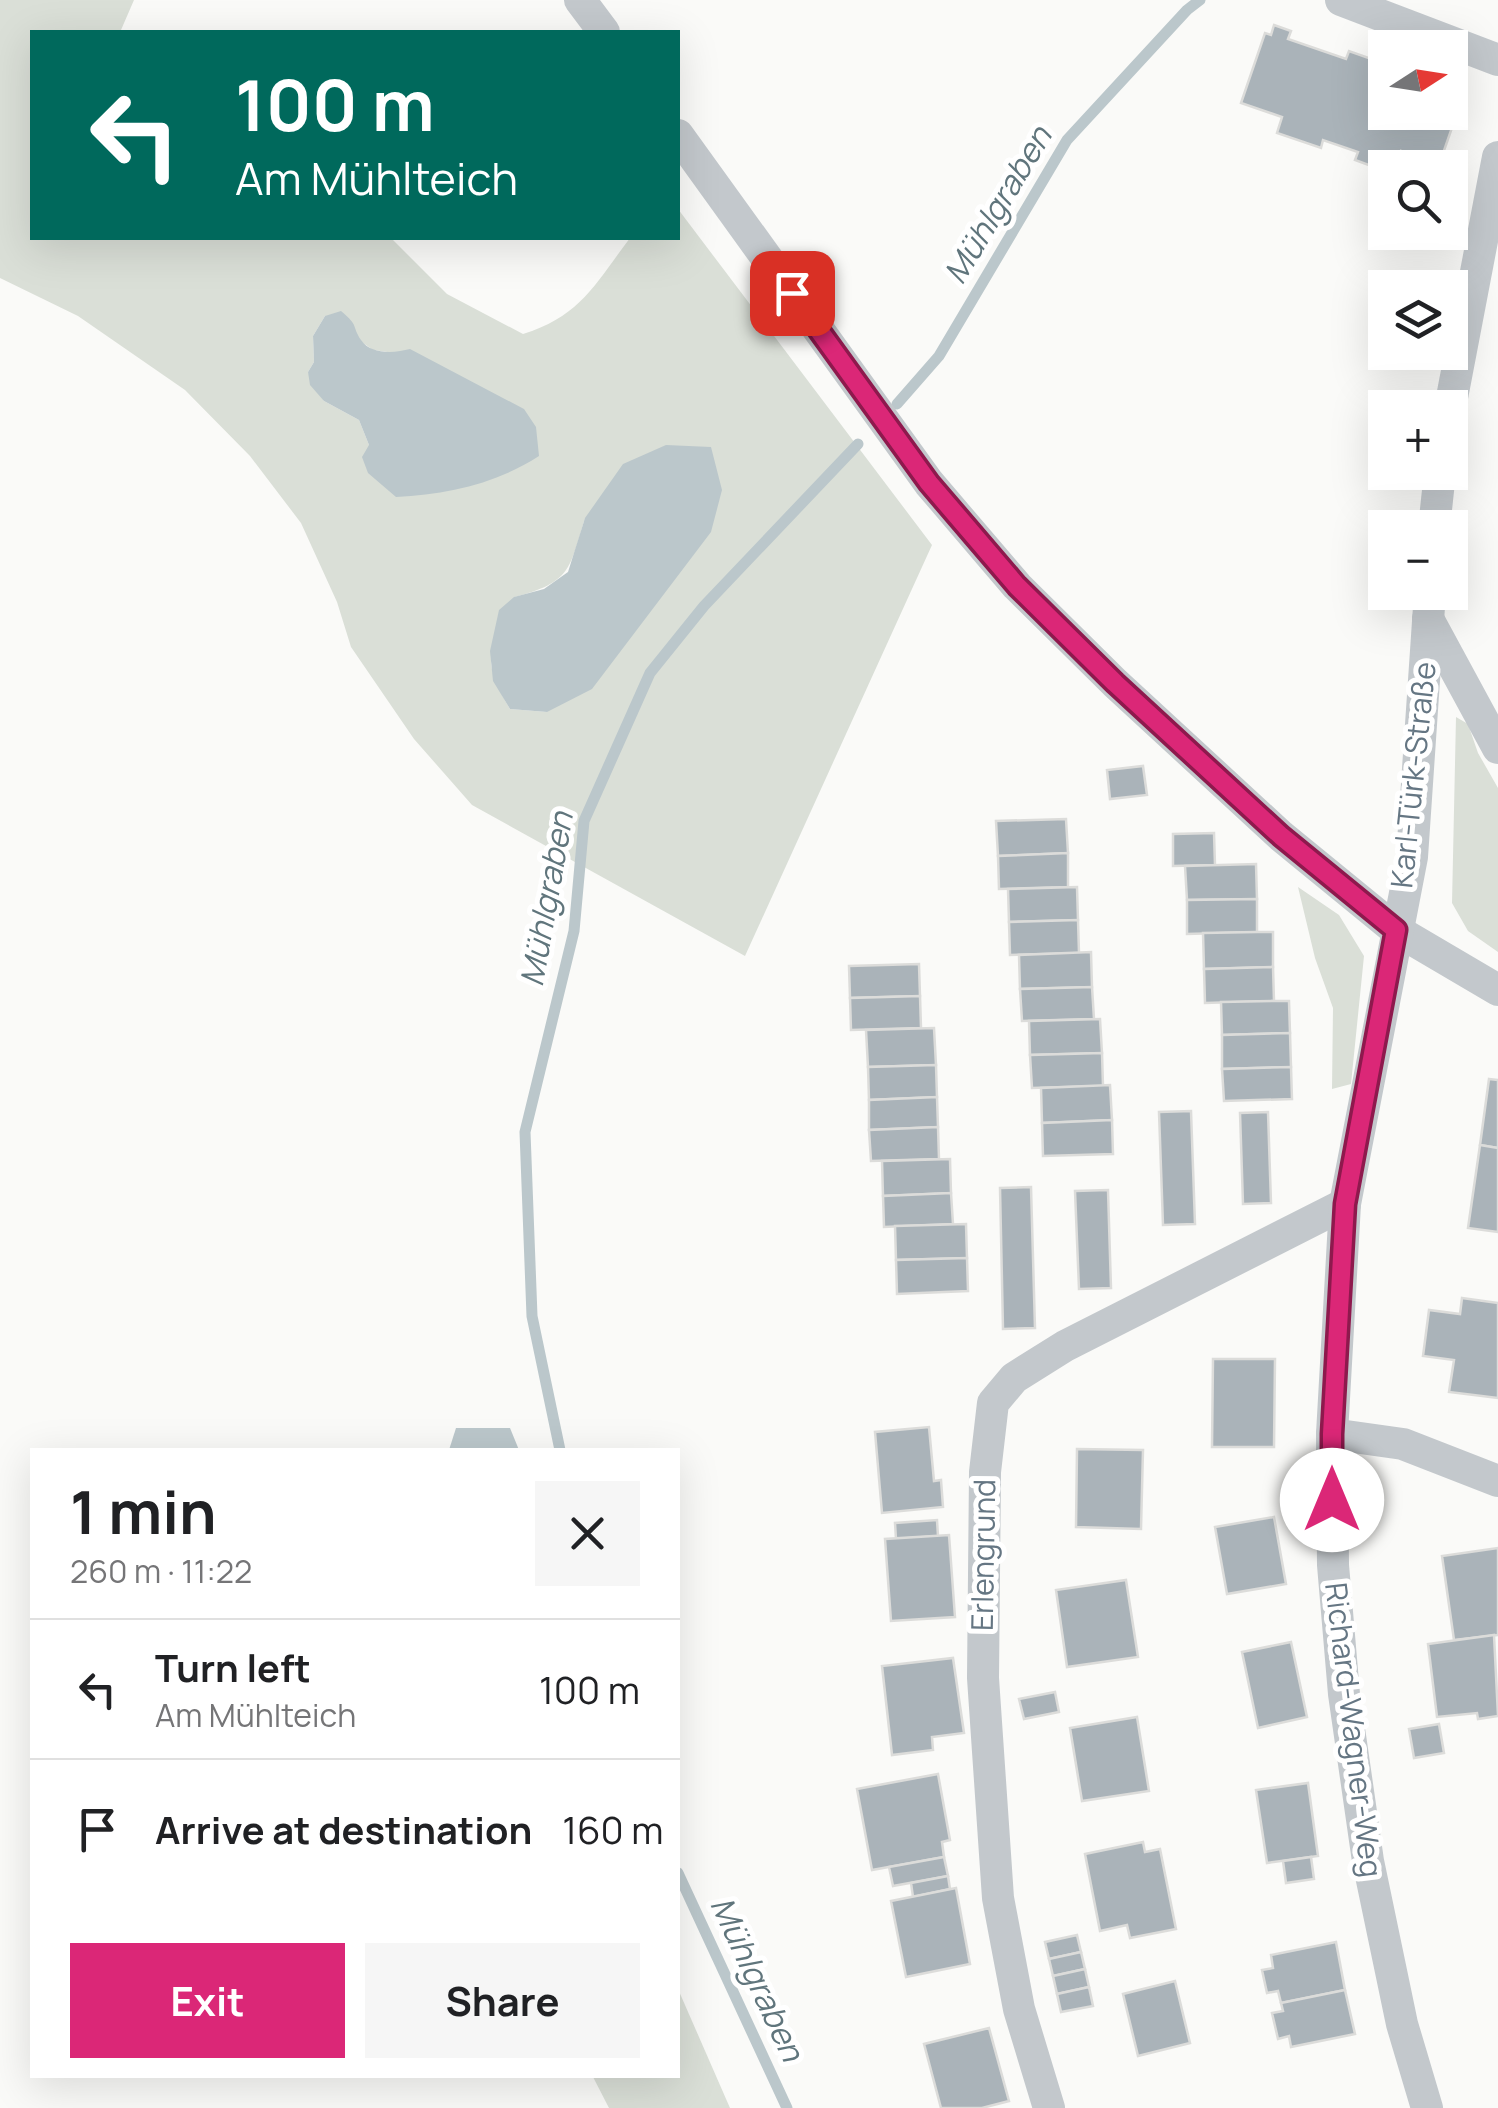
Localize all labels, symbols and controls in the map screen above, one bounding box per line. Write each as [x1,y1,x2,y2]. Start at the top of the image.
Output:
north arrow [1368,30,1468,130]
map controls [1368,30,1468,610]
text: 100 m [235,56,435,152]
icon: left [70,70,200,200]
water label: Mühlgraben [933,117,1062,291]
text: Am Mühlteich [235,147,518,209]
button: search [1368,150,1468,250]
pin [750,251,835,336]
icon: arrive [765,266,820,321]
button: layers [1368,270,1468,370]
button: + [1368,390,1468,490]
button: − [1368,510,1468,610]
street label: Karl-Türk-Straße [1380,660,1445,890]
water label: Mühlgraben [509,807,583,989]
position arrow [1280,1448,1384,1552]
text: 1 min [70,1470,217,1552]
street label: Erlengrund [961,1479,1004,1631]
button: close [535,1481,640,1586]
text: 260 m · 11:22 [70,1549,252,1593]
street label: Richard-Wagner-Weg [1316,1580,1393,1879]
text: Turn left [155,1641,311,1693]
icon: left [70,1662,125,1717]
text: 100 m [539,1663,640,1715]
text: Am Mühlteich [155,1693,356,1737]
icon: arrive [70,1802,125,1857]
text: Arrive at destination [155,1803,532,1855]
text: 160 m [562,1803,664,1855]
water label: Mühlgraben [701,1889,815,2069]
button: Exit [70,1943,345,2058]
button: Share [365,1943,640,2058]

